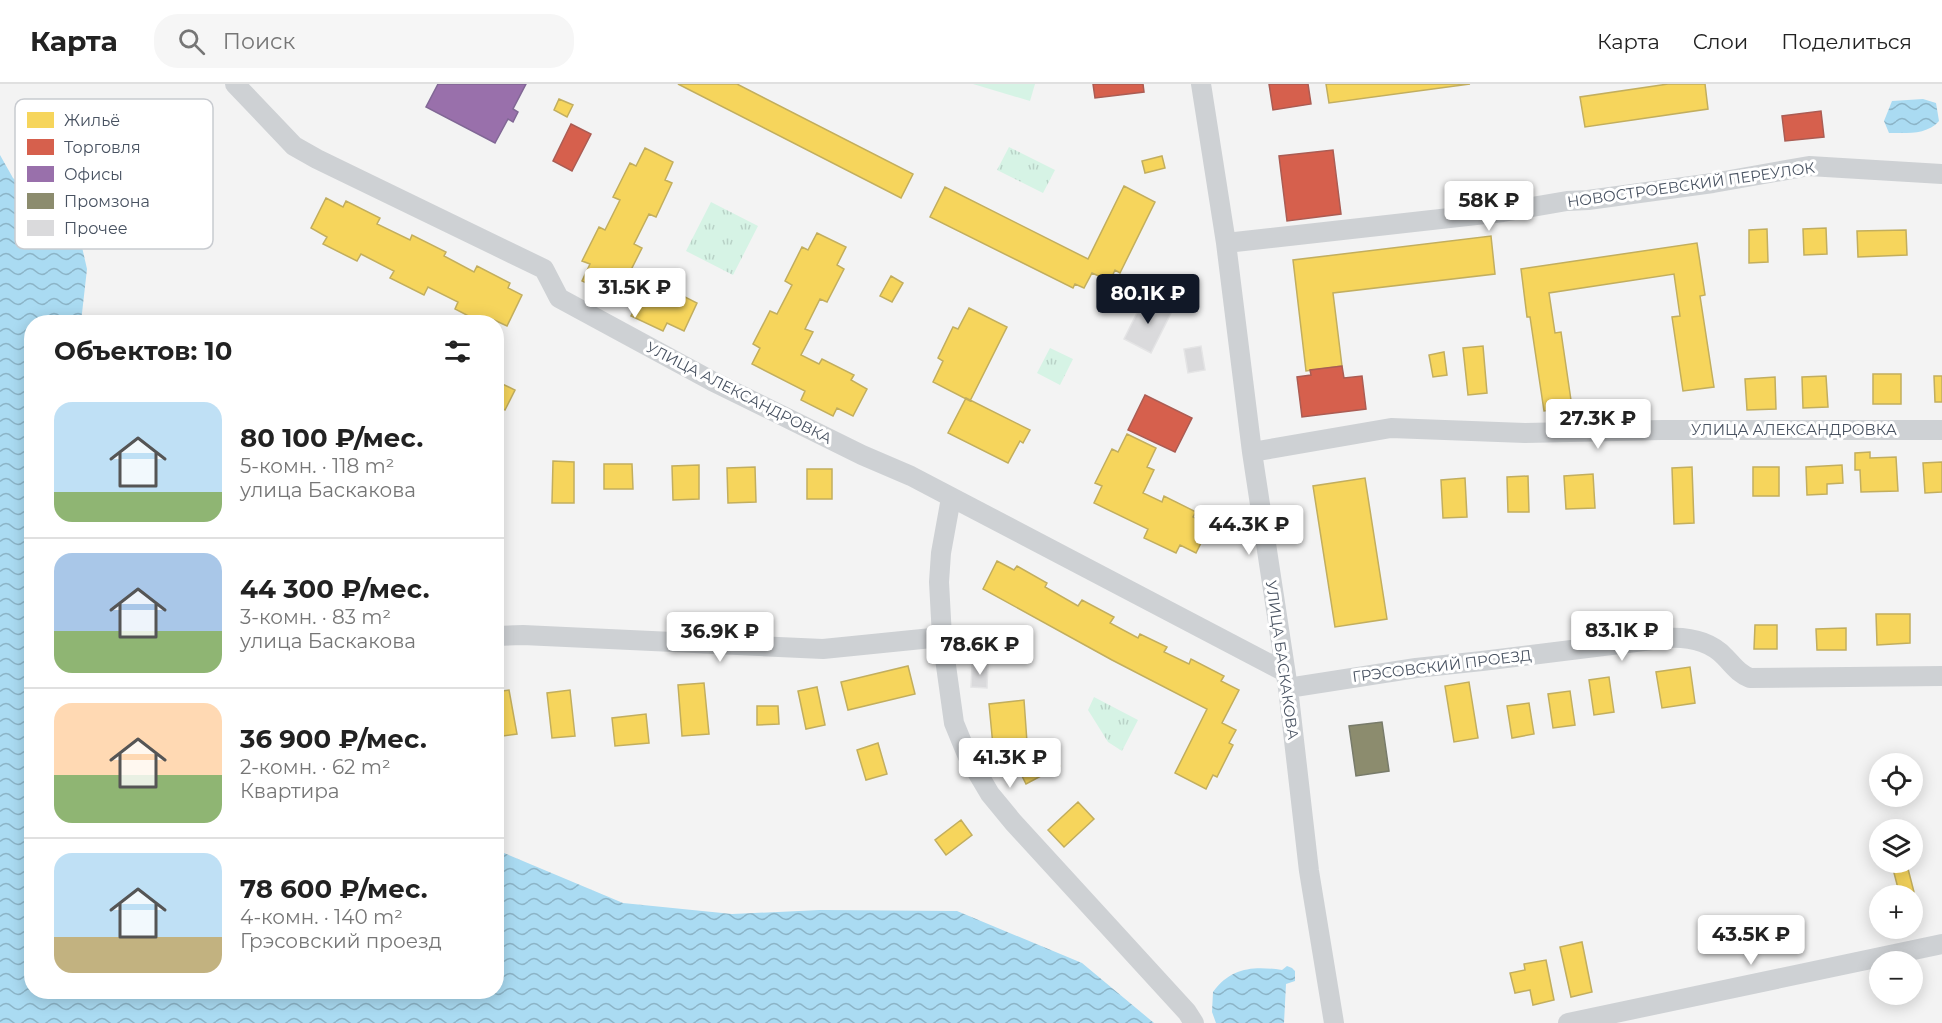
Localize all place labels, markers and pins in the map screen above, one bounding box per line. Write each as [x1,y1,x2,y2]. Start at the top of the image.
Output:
pin: 58K ₽ [1447,181,1531,232]
pin: 31.5K ₽ [580,268,690,319]
pin: 80.1K ₽ [1093,274,1203,325]
pin: 27.3K ₽ [1543,399,1653,450]
pin: 44.3K ₽ [1194,505,1304,556]
pin: 83.1K ₽ [1567,611,1677,662]
pin: 36.9K ₽ [665,612,775,663]
pin: 78.6K ₽ [925,625,1035,676]
pin: 41.3K ₽ [955,738,1065,789]
pin: 43.5K ₽ [1696,915,1806,966]

